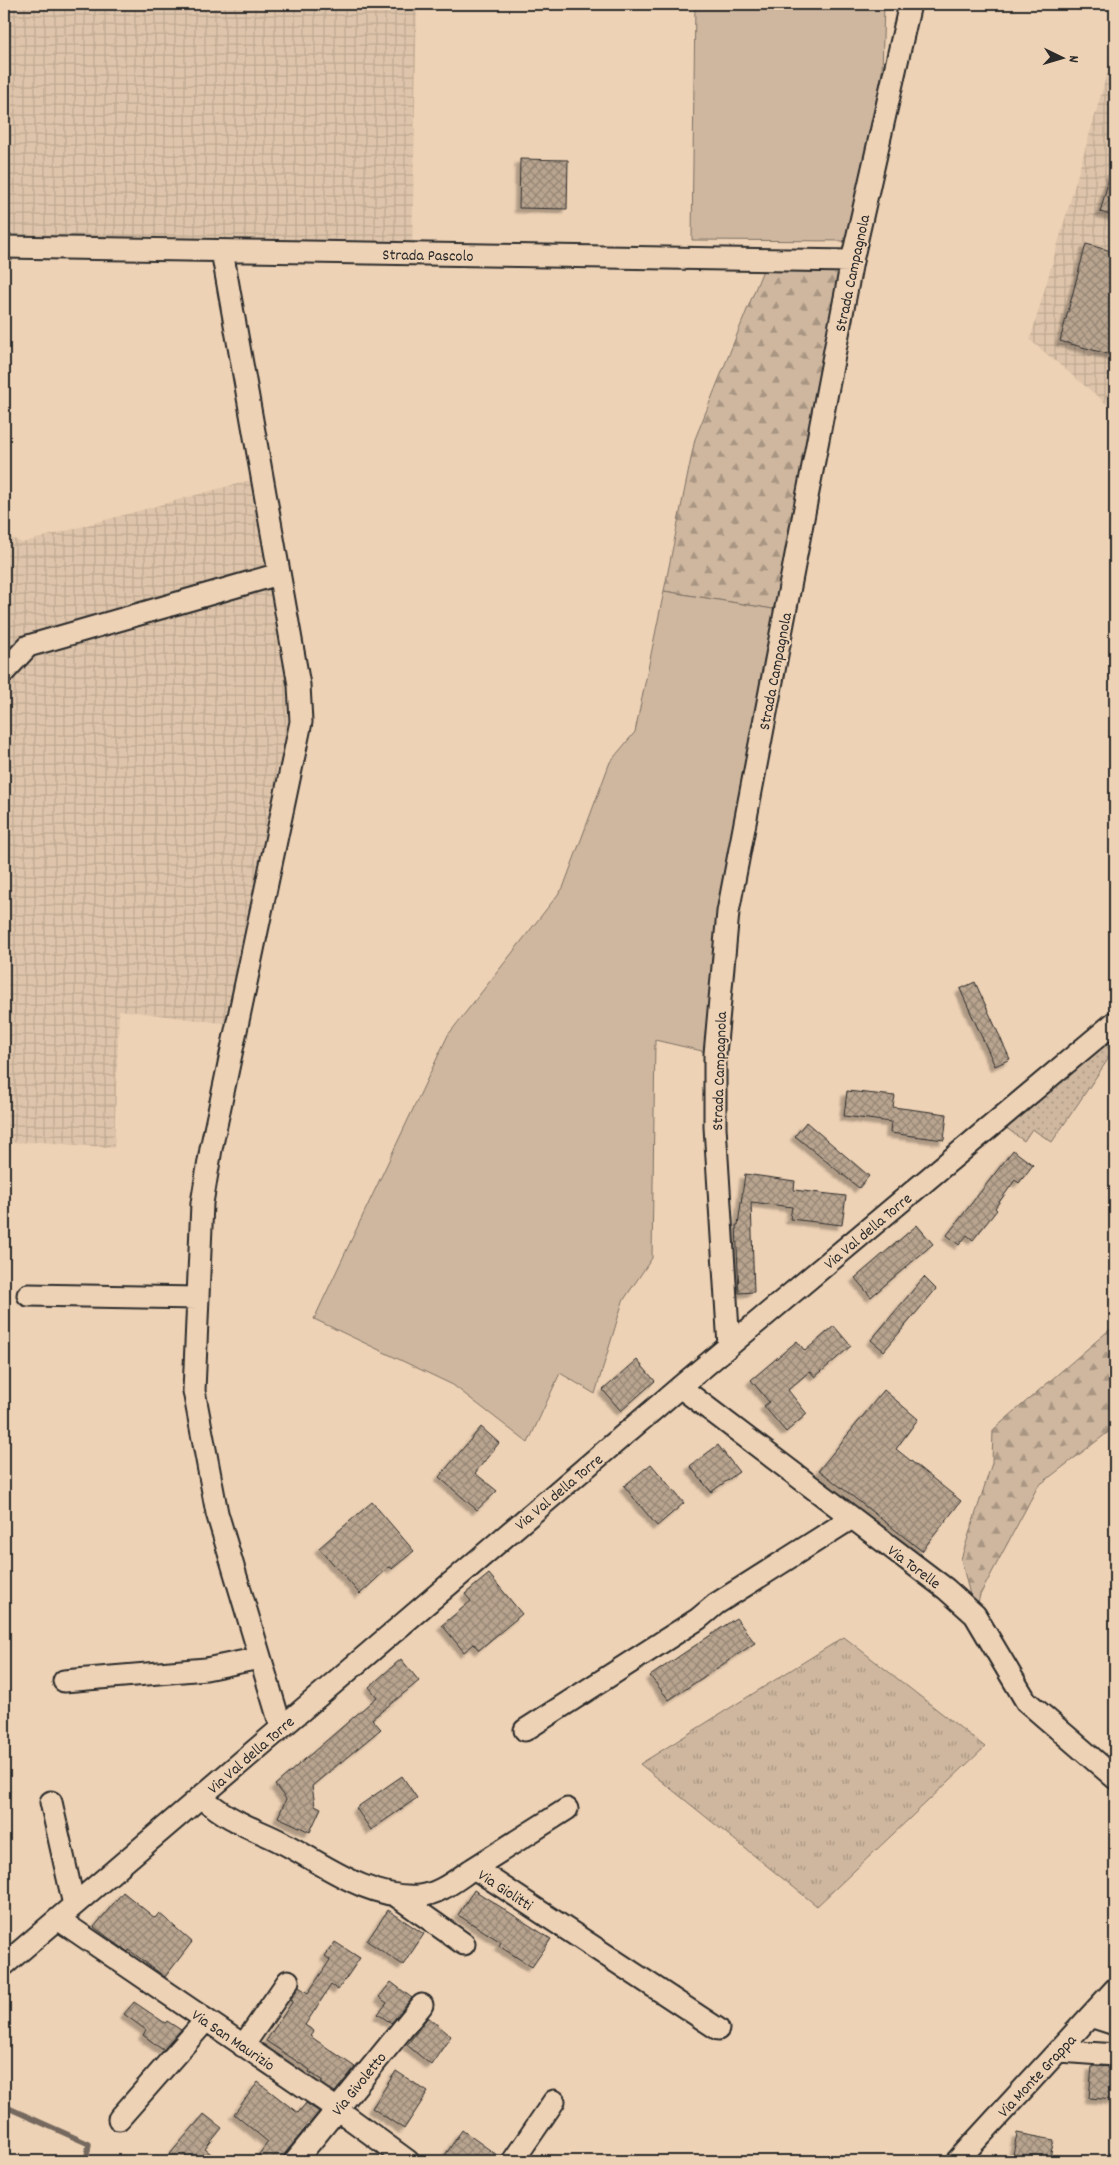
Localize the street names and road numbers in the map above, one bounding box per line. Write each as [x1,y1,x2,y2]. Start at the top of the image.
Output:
street label: Strada Campagnola [830,212,877,334]
street label: Strada Pascolo [382,244,474,269]
street label: Strada Campagnola [754,610,799,732]
street label: Strada Campagnola [707,1011,734,1131]
street label: Via Val della Torre [820,1188,918,1276]
street label: Via Val della Torre [511,1449,609,1537]
street label: Via Torelle [882,1540,945,1596]
street label: Via Val della Torre [203,1712,300,1800]
street label: Via Giolitti [473,1865,537,1917]
street label: Via San Maurizio [186,2005,279,2078]
street label: Via Monte Grappa [993,2030,1083,2123]
street label: Via Givoletto [327,2048,393,2121]

